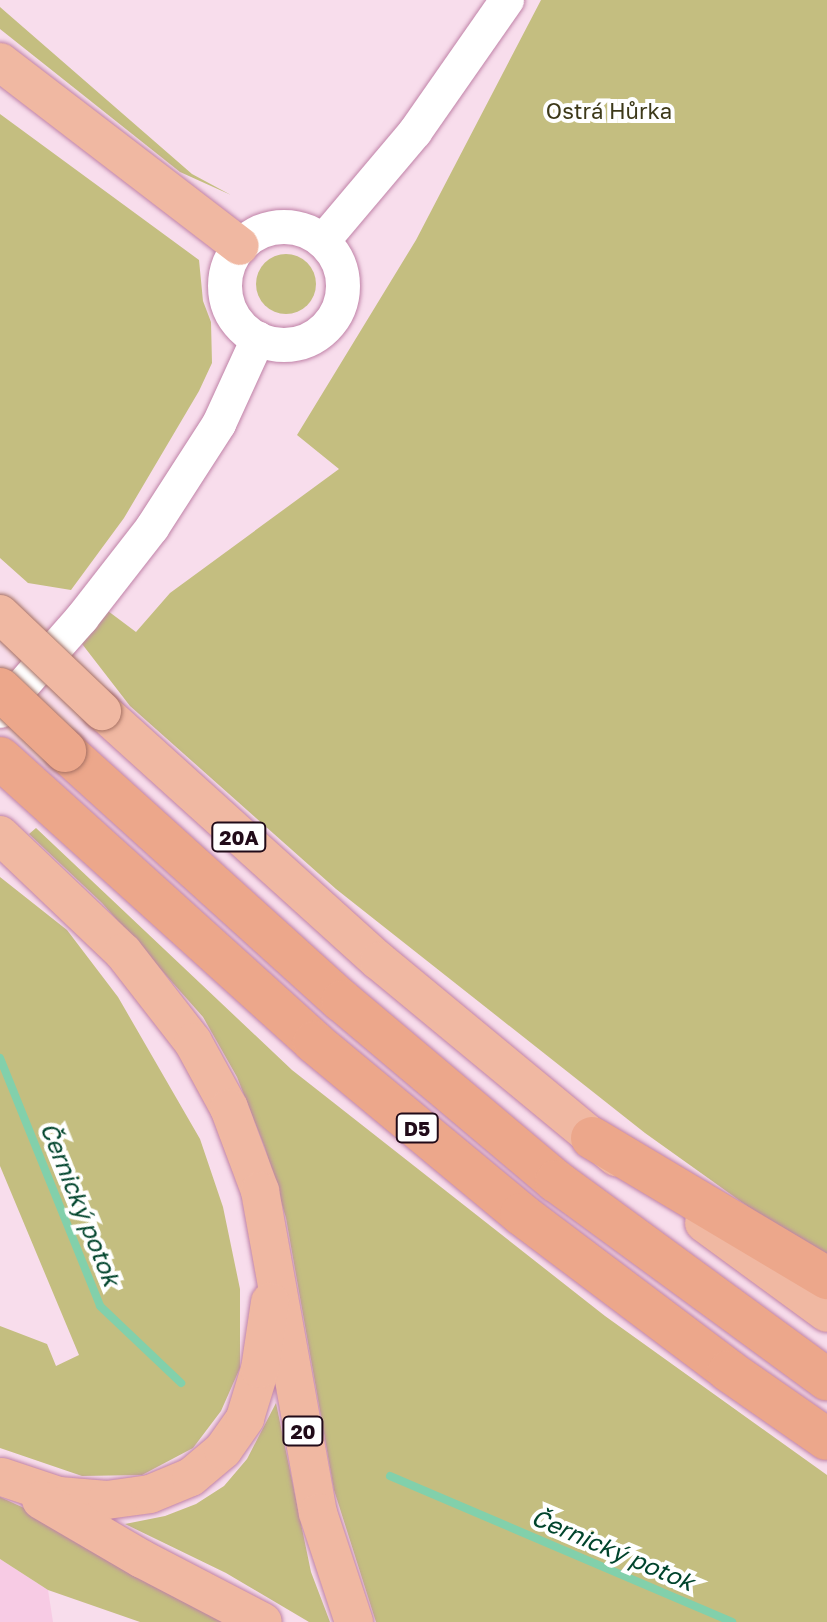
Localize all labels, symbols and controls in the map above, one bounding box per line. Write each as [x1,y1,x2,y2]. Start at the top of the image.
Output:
park label: Ostrá Hůrka [546,98,672,124]
road number: 20A [211,821,267,853]
road number: D5 [395,1112,439,1144]
water label: Černický potok [35,1118,127,1290]
road number: 20 [281,1415,325,1447]
water label: Černický potok [527,1502,699,1596]

